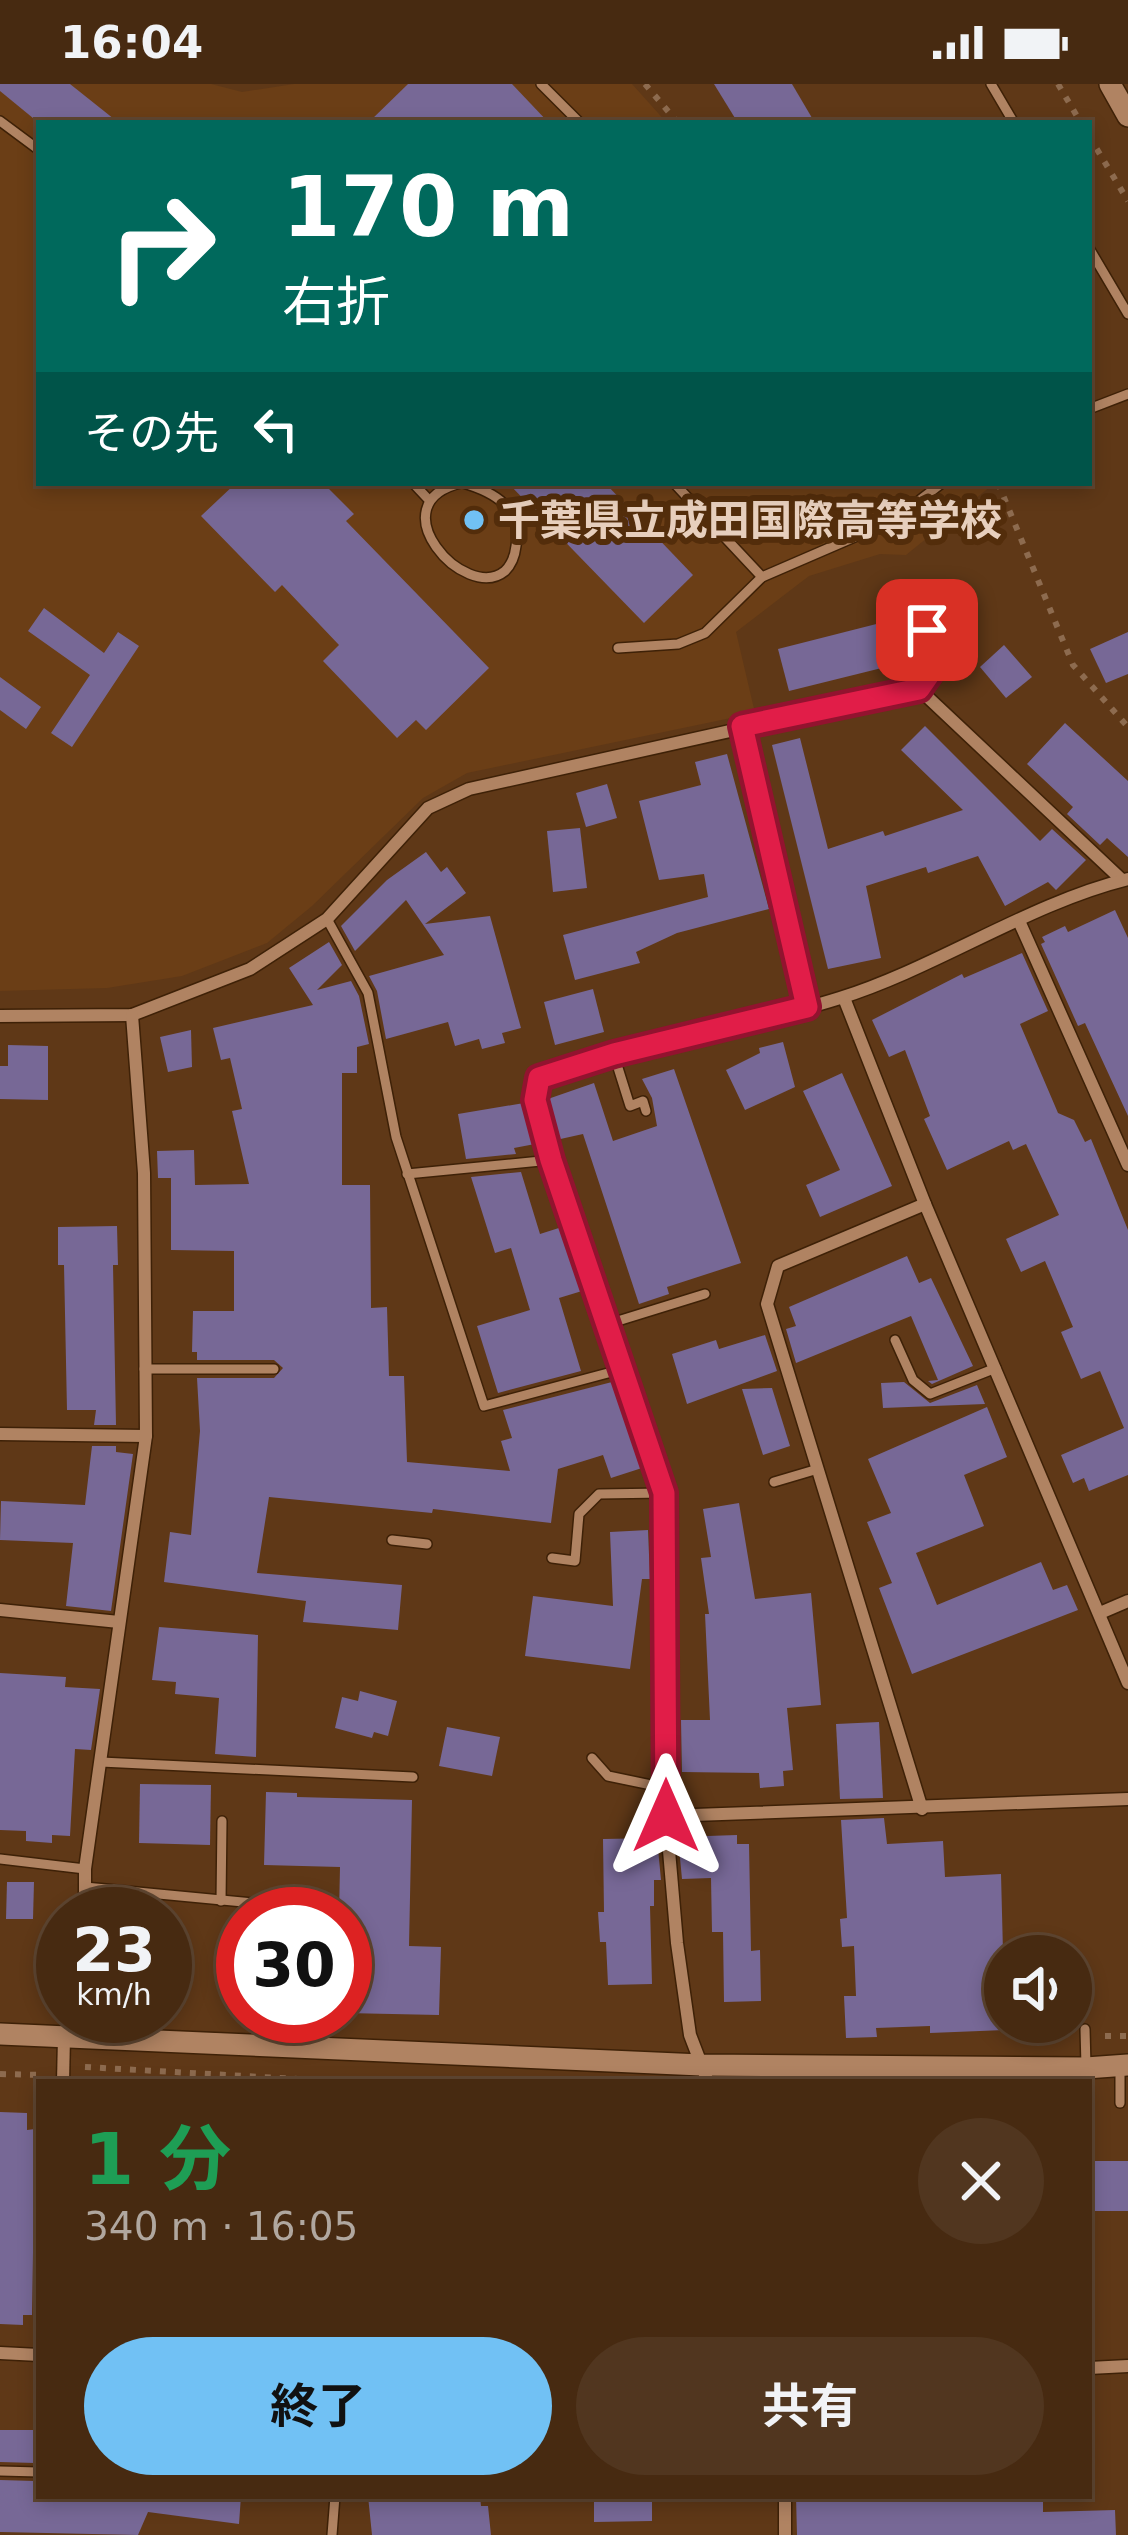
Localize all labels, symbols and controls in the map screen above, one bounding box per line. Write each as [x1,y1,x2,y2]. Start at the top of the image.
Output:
text: 16:04 [60,16,203,69]
text: 170 m [282,158,574,256]
icon: right [84,168,240,324]
text: 右折 [282,271,390,334]
icon: left [243,396,309,462]
text: その先 [84,407,219,460]
place label: 千葉県立成田国際高等学校 [498,496,1002,545]
marker: 千葉県立成田国際高等学校 [461,507,487,533]
pin [876,579,978,681]
icon: arrive [894,597,960,663]
position arrow [603,1753,729,1879]
speed limit sign: 30 [216,1887,372,2043]
text: 23 [72,1915,156,1985]
map controls [984,1935,1092,2043]
button: sound [984,1935,1092,2043]
text: km/h [76,1977,152,2012]
text: 1 分 [84,2117,231,2201]
button: close [918,2118,1044,2244]
text: 340 m · 16:05 [84,2204,358,2249]
button: 終了 [84,2337,552,2475]
button: 共有 [576,2337,1044,2475]

